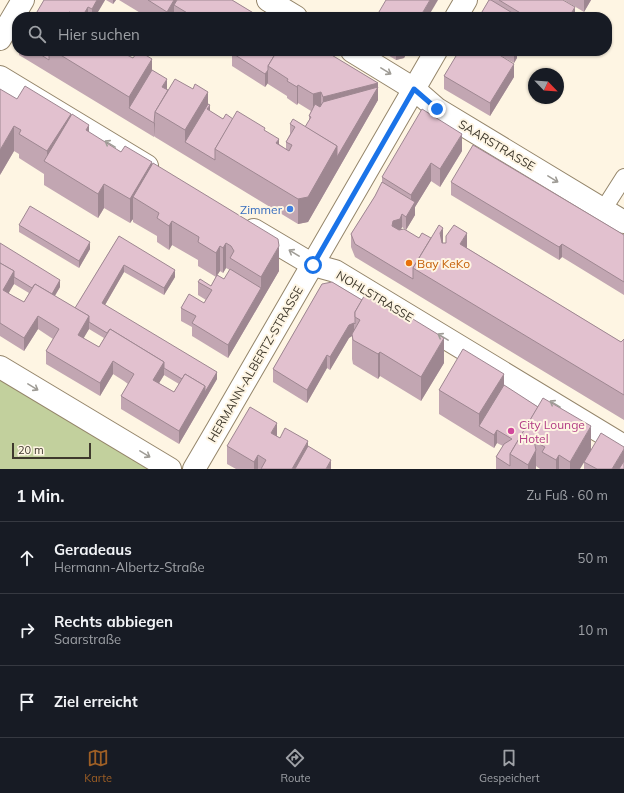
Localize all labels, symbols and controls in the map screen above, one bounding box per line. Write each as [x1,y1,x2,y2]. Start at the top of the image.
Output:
search box [12,12,612,56]
icon: search [26,23,48,45]
text: Hier suchen [58,25,140,44]
one-way arrow [380,68,392,76]
north arrow [528,68,564,104]
route end [428,100,446,118]
street label: SAARSTRASSE [456,116,538,174]
one-way arrow [104,139,116,147]
one-way arrow [547,176,559,184]
place label: Zimmer [240,202,283,217]
marker: Zimmer [285,204,295,214]
one-way arrow [288,249,300,257]
route start [304,256,322,274]
place label: Bay KeKo [417,256,470,271]
marker: Bay KeKo [404,258,414,268]
street label: NOHLSTRASSE [334,267,416,325]
street label: HERMANN-ALBERTZ-STRASSE [204,283,306,445]
one-way arrow [437,332,449,340]
one-way arrow [27,383,39,391]
one-way arrow [549,399,561,407]
place label: City Lounge Hotel [519,417,585,446]
marker: City Lounge Hotel [506,426,516,436]
scale bar [12,441,91,460]
text: 20 m [18,443,44,457]
one-way arrow [139,450,151,458]
text: 1 Min. [16,485,65,506]
text: Zu Fuß · 60 m [526,487,608,503]
text: Geradeaus [54,540,132,559]
icon: ahead [16,547,38,569]
text: 50 m [578,550,608,566]
text: Hermann-Albertz-Straße [54,559,205,575]
text: Rechts abbiegen [54,612,173,631]
icon: right [16,619,38,641]
text: 10 m [578,622,608,638]
text: Saarstraße [54,631,121,647]
icon: arrive [16,691,38,713]
text: Ziel erreicht [54,692,138,711]
tab: Karte [84,747,112,785]
tab: Route [281,747,310,785]
tab: Gespeichert [479,747,540,785]

